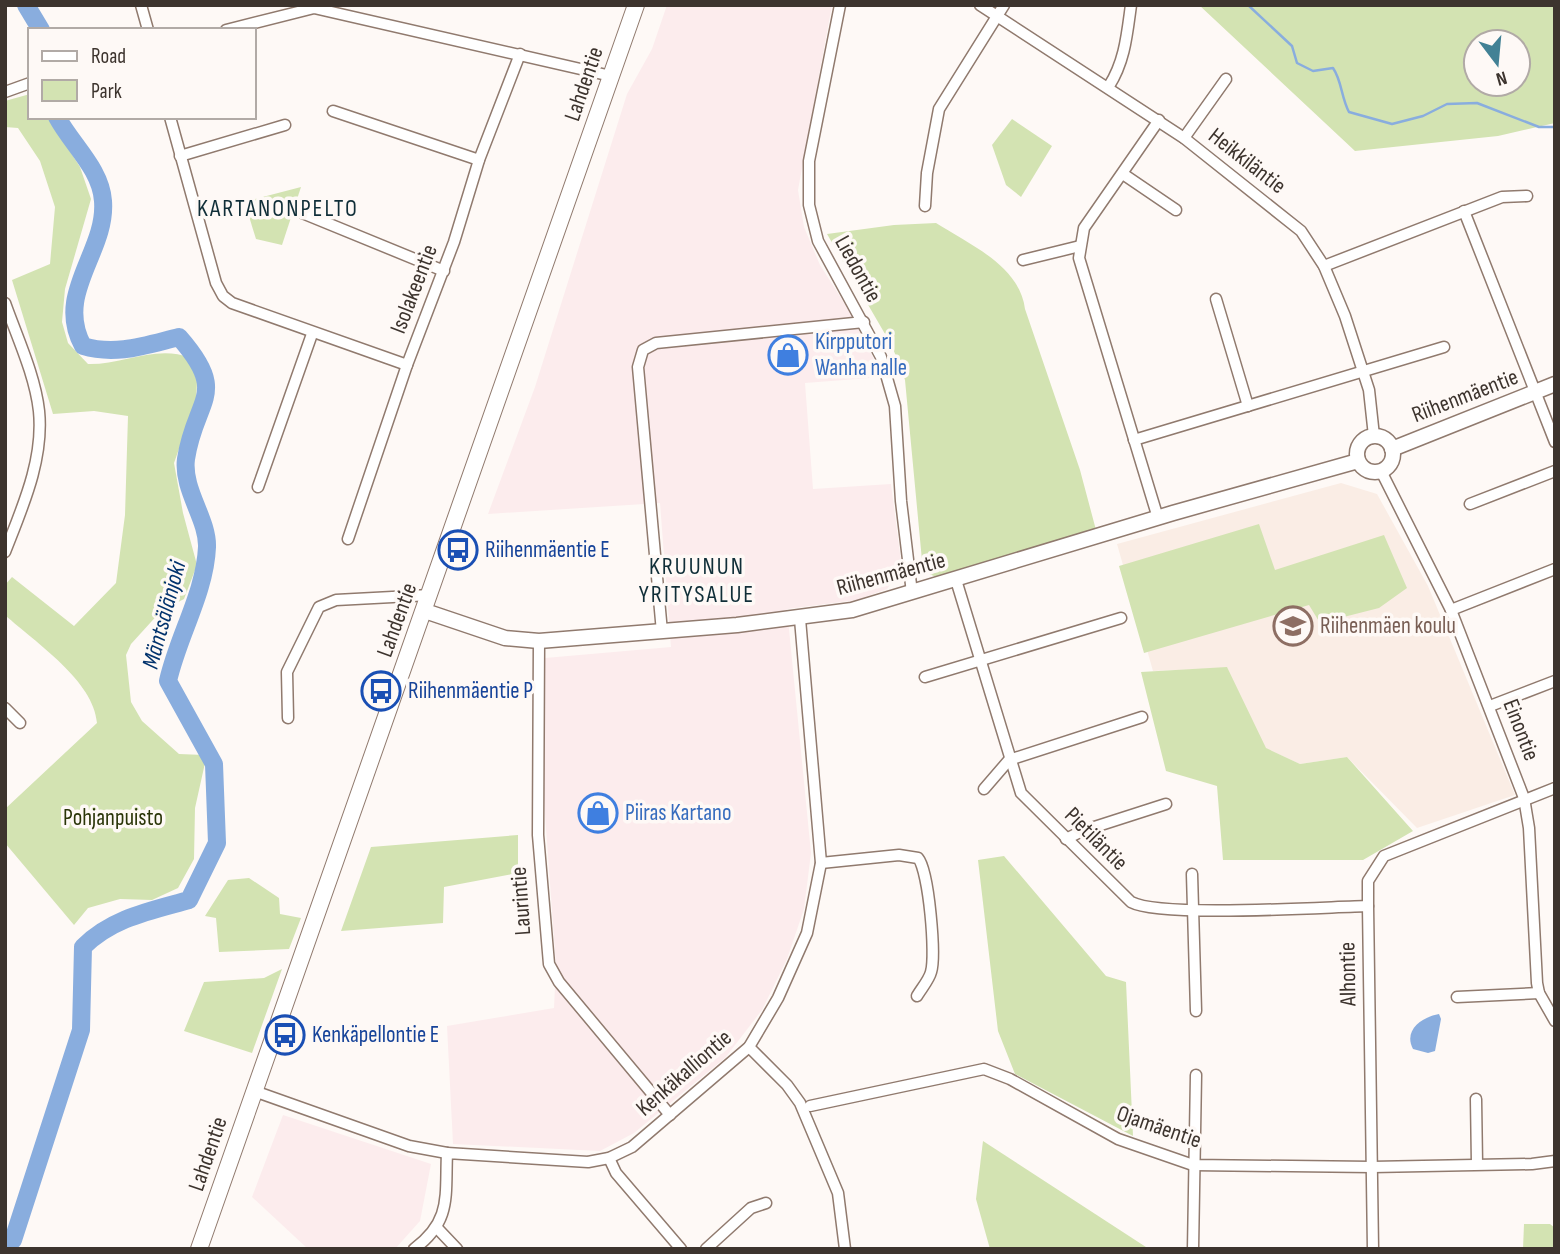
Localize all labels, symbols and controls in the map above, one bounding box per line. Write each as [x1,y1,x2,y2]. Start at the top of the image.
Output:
legend [28,28,256,119]
north arrow [1462,28,1532,98]
street label: Lahdentie [558,43,610,125]
text: Road [91,44,126,69]
text: N [1493,65,1509,90]
text: Park [91,79,122,104]
street label: Heikkiläntie [1203,122,1291,200]
district label: KARTANONPELTO [197,194,359,223]
street label: Liedontie [828,231,888,307]
street label: Isolakeentie [384,241,444,337]
place label: Kirpputori Wanha nalle [815,328,907,382]
shop icon: Kirpputori Wanha nalle [767,334,809,376]
street label: Riihenmäentie [1408,363,1522,429]
bus stop icon: Riihenmäentie E [437,529,479,571]
place label: Riihenmäentie E [485,536,610,564]
street label: Riihenmäentie [834,546,948,602]
district label: KRUUNUN YRITYSALUE [639,552,755,609]
water label: Mäntsälänjoki [136,557,192,672]
street label: Lahdentie [371,579,423,661]
school or university icon: Riihenmäen koulu [1272,605,1314,647]
place label: Riihenmäen koulu [1320,612,1456,640]
bus stop icon: Riihenmäentie P [360,670,402,712]
place label: Riihenmäentie P [408,677,533,705]
street label: Einontie [1497,695,1545,765]
shop icon: Piiras Kartano [577,792,619,834]
place label: Piiras Kartano [625,799,731,827]
street label: Pietiläntie [1058,801,1134,877]
park label: Pohjanpuisto [63,804,163,832]
street label: Laurintie [505,866,537,936]
street label: Alhontie [1333,942,1363,1007]
bus stop icon: Kenkäpellontie E [264,1014,306,1056]
place label: Kenkäpellontie E [312,1021,439,1049]
street label: Kenkäkalliontie [630,1024,738,1122]
street label: Ojamäentie [1113,1099,1205,1155]
street label: Lahdentie [182,1113,234,1195]

